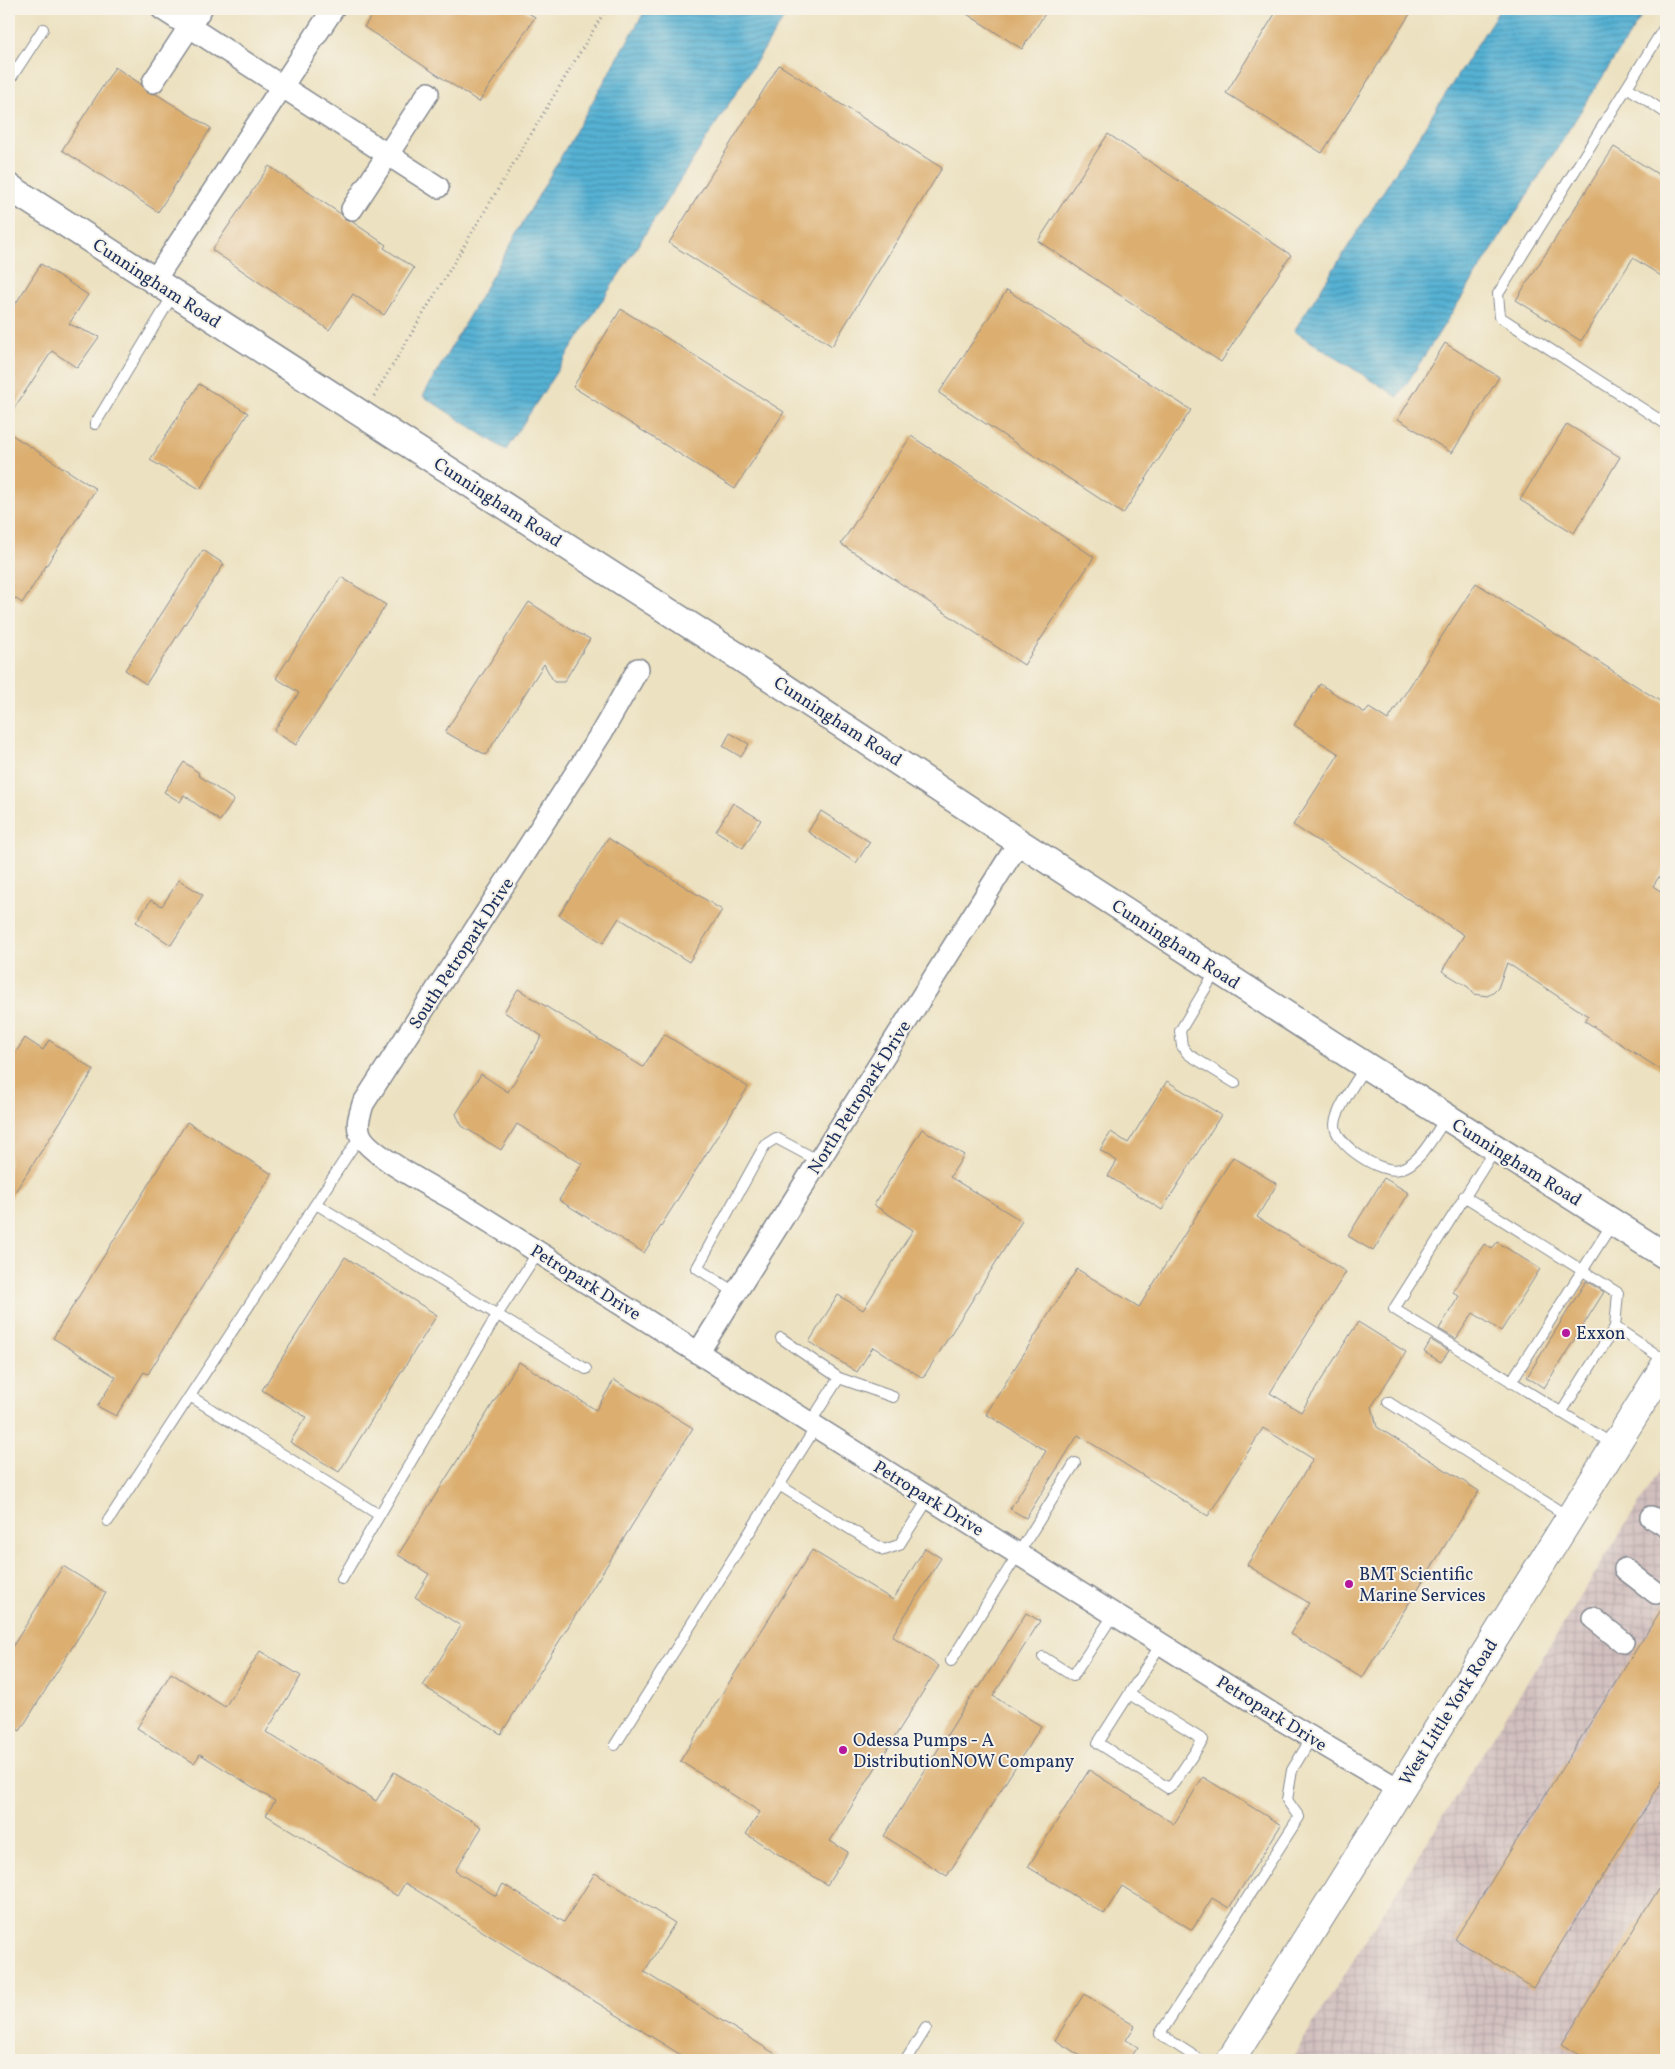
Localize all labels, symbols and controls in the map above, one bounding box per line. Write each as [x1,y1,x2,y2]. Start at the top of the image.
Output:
street label: Cunningham Road [87,233,225,335]
street label: Cunningham Road [428,452,566,554]
street label: Cunningham Road [768,671,906,773]
street label: South Petropark Drive [404,873,521,1035]
street label: Cunningham Road [1106,894,1244,996]
street label: North Petropark Drive [803,1016,918,1180]
street label: Cunningham Road [1447,1113,1586,1213]
street label: Petropark Drive [525,1239,645,1327]
place label: Exxon [1576,1322,1626,1347]
marker: Exxon [1560,1327,1572,1339]
street label: Petropark Drive [868,1455,988,1543]
place label: BMT Scientific Marine Services [1359,1563,1486,1609]
marker: BMT Scientific Marine Services [1343,1578,1355,1590]
street label: West Little York Road [1394,1635,1505,1791]
street label: Petropark Drive [1211,1670,1331,1758]
place label: Odessa Pumps - A DistributionNOW Company [853,1729,1075,1775]
marker: Odessa Pumps - A DistributionNOW Company [837,1744,849,1756]

